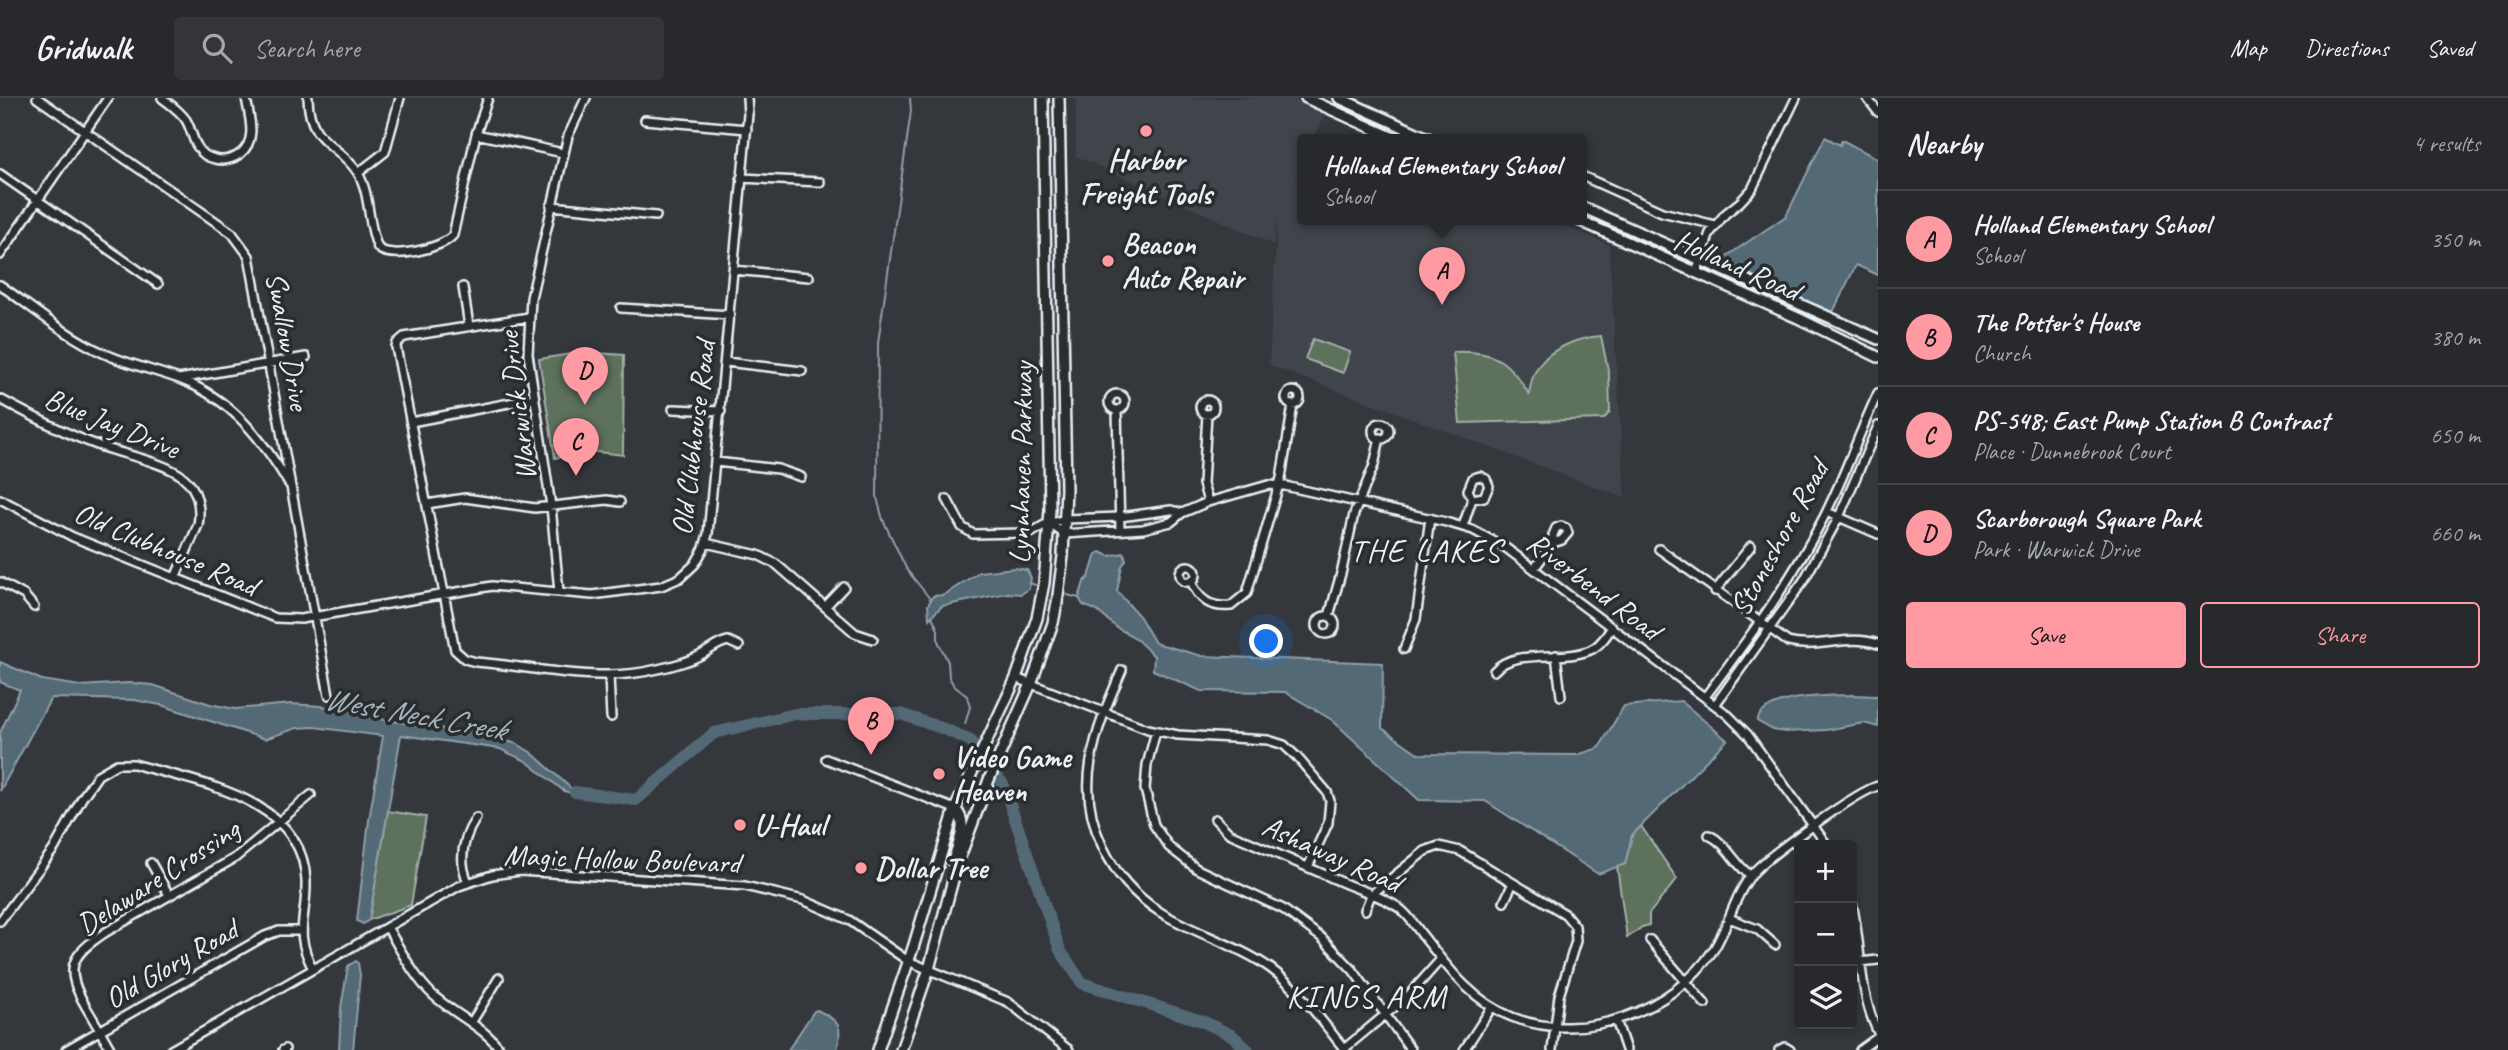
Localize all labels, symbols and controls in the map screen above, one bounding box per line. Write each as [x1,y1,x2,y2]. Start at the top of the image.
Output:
search box [174,17,664,80]
text: Gridwalk [35,27,132,69]
icon: search [198,29,236,67]
text: Search here [254,32,360,65]
text: Map [2230,33,2267,63]
text: Directions [2305,33,2388,63]
text: Saved [2426,33,2473,63]
marker: Harbor Freight Tools [1138,123,1154,139]
text: Nearby [1906,125,1982,163]
text: 4 results [2413,129,2480,158]
popup [1297,134,1587,225]
place label: Harbor Freight Tools [1080,141,1215,213]
text: Holland Elementary School [1323,149,1561,182]
text: School [1323,182,1373,211]
text: Holland Elementary School [1973,208,2210,241]
street label: Holland Road [1668,220,1810,311]
place label: Beacon Auto Repair [1122,225,1247,297]
text: A [1923,225,1935,254]
text: 350 m [2431,225,2480,254]
text: School [1973,241,2022,270]
pin: A [1419,247,1465,305]
marker: Beacon Auto Repair [1100,253,1116,269]
street label: Swallow Drive [257,269,319,415]
text: The Potter's House [1973,306,2139,339]
text: B [1923,323,1935,352]
text: 380 m [2431,323,2480,352]
street label: Warwick Drive [489,327,545,482]
street label: Old Clubhouse Road [662,334,724,537]
text: Church [1973,339,2031,368]
pin: D [562,347,608,405]
street label: Lynnhaven Parkway [1000,359,1042,564]
street label: Blue Jay Drive [39,379,187,468]
text: PS-548; East Pump Station B Contract [1973,404,2329,437]
pin: C [553,418,599,476]
text: C [1924,421,1934,450]
text: 650 m [2431,421,2480,450]
text: Place · Dunnebrook Court [1973,437,2171,466]
street label: Stoneshore Road [1721,450,1839,622]
street label: Old Clubhouse Road [68,493,267,606]
text: Scarborough Square Park [1973,502,2201,535]
text: D [1922,519,1936,548]
text: 660 m [2431,519,2480,548]
street label: Riverbend Road [1519,523,1672,651]
district label: THE LAKES [1350,530,1507,571]
text: Park · Warwick Drive [1973,535,2140,564]
button: Save [1906,602,2186,668]
button: Share [2200,602,2480,668]
your location [1249,624,1283,658]
water label: West Neck Creek [322,678,515,751]
pin: B [848,697,894,755]
place label: Video Game Heaven [953,738,1073,810]
marker: Video Game Heaven [931,766,947,782]
place label: U-Haul [754,806,831,844]
street label: Ashaway Road [1257,807,1411,903]
street label: Delaware Crossing [70,809,248,944]
marker: U-Haul [732,817,748,833]
street label: Magic Hollow Boulevard [503,836,745,882]
map controls [1794,840,1857,1029]
button: + [1794,840,1857,903]
place label: Dollar Tree [875,849,990,887]
marker: Dollar Tree [853,860,869,876]
button: − [1794,903,1857,966]
street label: Old Glory Road [98,908,248,1017]
button: layers [1794,966,1857,1029]
district label: KINGS ARM [1287,976,1448,1017]

